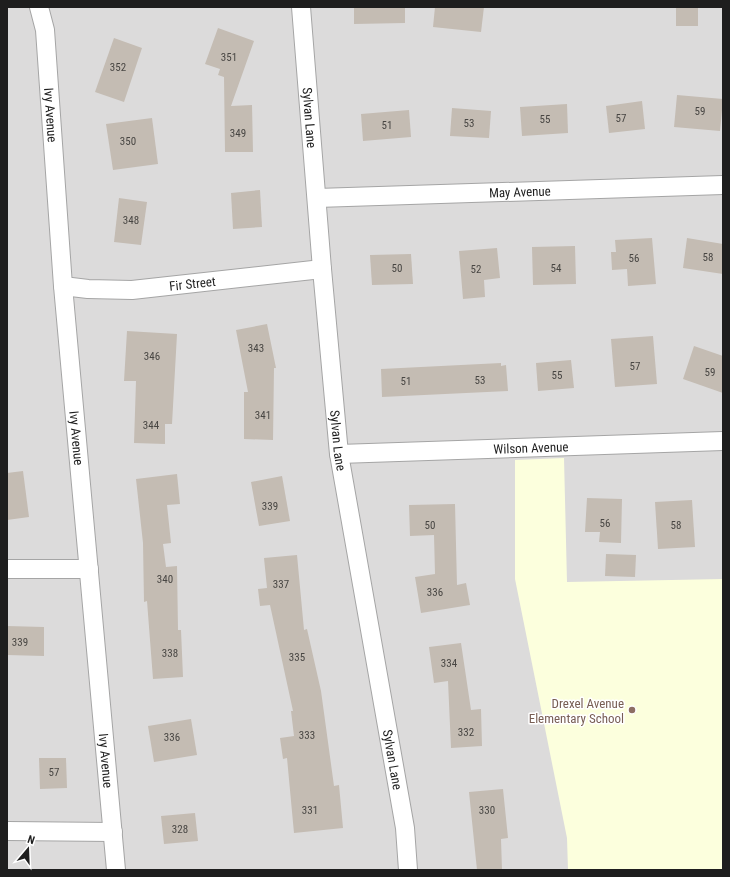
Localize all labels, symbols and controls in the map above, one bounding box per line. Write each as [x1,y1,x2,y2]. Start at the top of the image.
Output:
house number: 351 [221,51,237,64]
house number: 352 [110,61,126,74]
street label: Ivy Avenue [41,87,60,143]
street label: Sylvan Lane [299,87,319,149]
house number: 59 [695,105,705,118]
house number: 57 [616,112,626,125]
house number: 55 [540,113,550,126]
house number: 53 [464,117,474,130]
house number: 51 [382,119,392,132]
house number: 349 [230,127,246,140]
house number: 350 [120,135,136,148]
street label: May Avenue [489,184,551,200]
house number: 348 [123,214,139,227]
house number: 58 [703,251,713,264]
house number: 56 [629,252,639,265]
house number: 50 [392,262,402,275]
house number: 54 [551,262,562,275]
house number: 52 [471,263,481,276]
street label: Fir Street [168,274,217,294]
house number: 343 [248,342,264,355]
house number: 346 [144,350,160,363]
house number: 57 [630,360,640,373]
house number: 59 [705,366,715,379]
house number: 55 [552,369,562,382]
house number: 53 [475,374,485,387]
house number: 51 [401,375,411,388]
house number: 341 [255,409,271,422]
street label: Sylvan Lane [327,409,349,472]
street label: Ivy Avenue [66,410,86,466]
house number: 344 [143,419,160,432]
street label: Wilson Avenue [493,439,569,457]
house number: 339 [262,500,278,513]
house number: 56 [600,517,610,530]
house number: 50 [425,519,435,532]
house number: 58 [671,519,681,532]
house number: 340 [157,573,173,586]
house number: 337 [273,578,289,591]
house number: 336 [427,586,443,599]
house number: 339 [12,636,28,649]
house number: 338 [162,647,178,660]
house number: 335 [289,651,305,664]
house number: 334 [441,657,458,670]
place label: Drexel Avenue Elementary School [529,696,624,726]
marker: Drexel Avenue Elementary School [627,705,637,715]
house number: 332 [458,726,474,739]
street label: Sylvan Lane [380,728,405,791]
house number: 333 [299,729,315,742]
house number: 336 [164,731,180,744]
street label: Ivy Avenue [96,733,116,789]
house number: 57 [49,766,59,779]
house number: 331 [302,804,318,817]
house number: 330 [479,804,495,817]
house number: 328 [172,823,188,836]
north arrow [8,829,48,869]
text: N [26,833,37,847]

